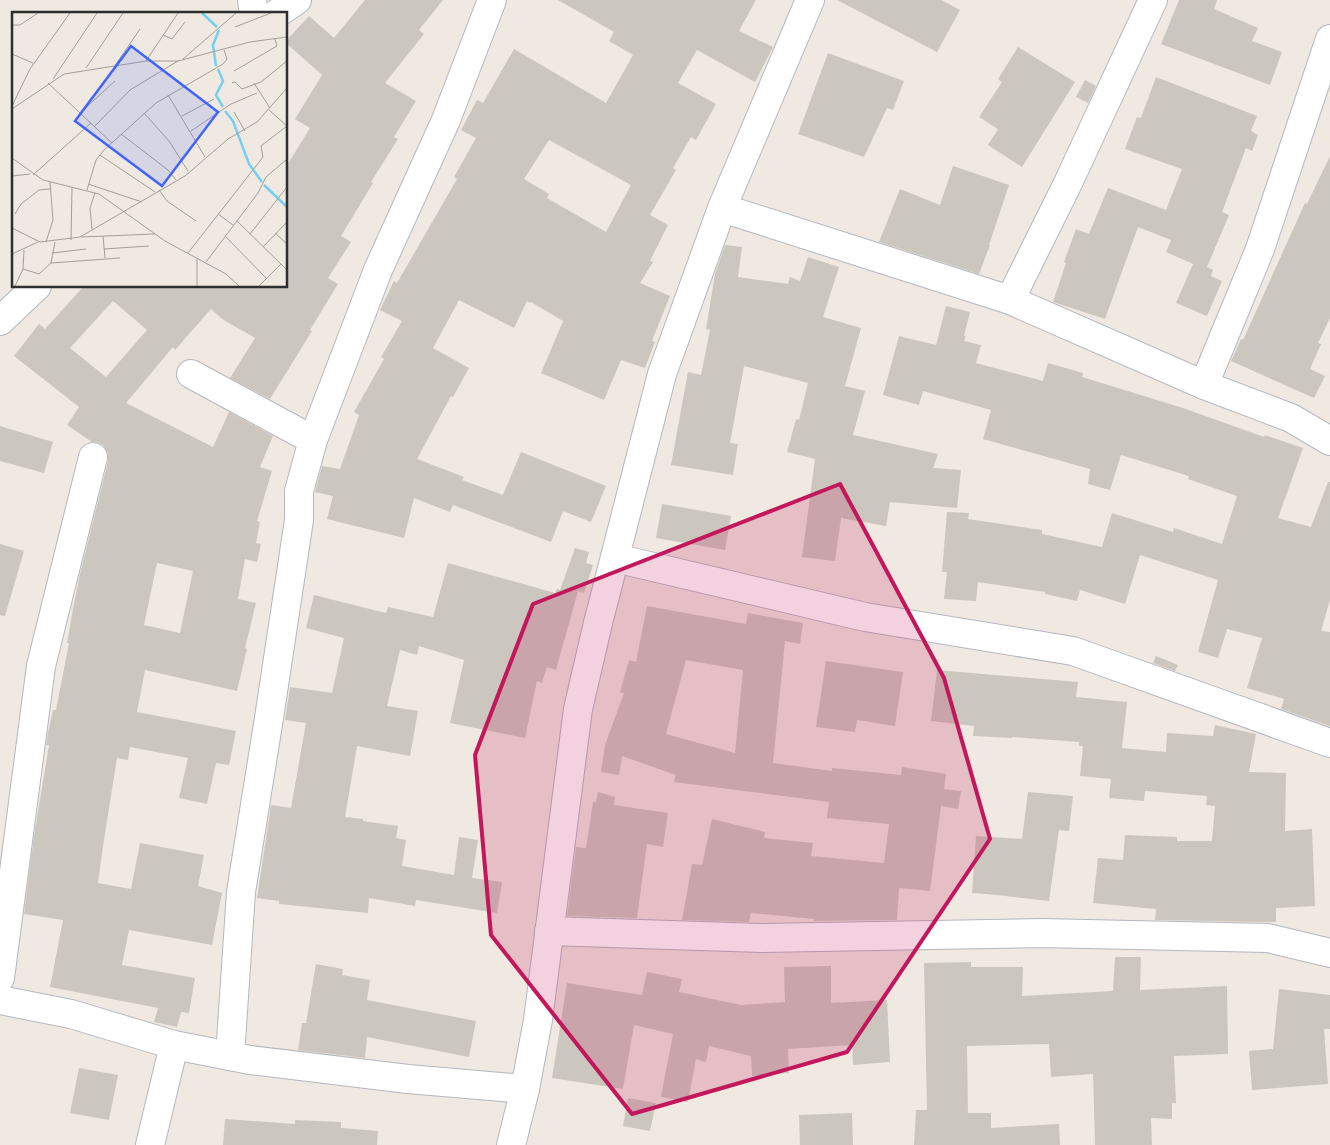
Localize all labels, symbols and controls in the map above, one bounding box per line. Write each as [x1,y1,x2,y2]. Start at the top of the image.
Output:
inset map [12,12,288,288]

